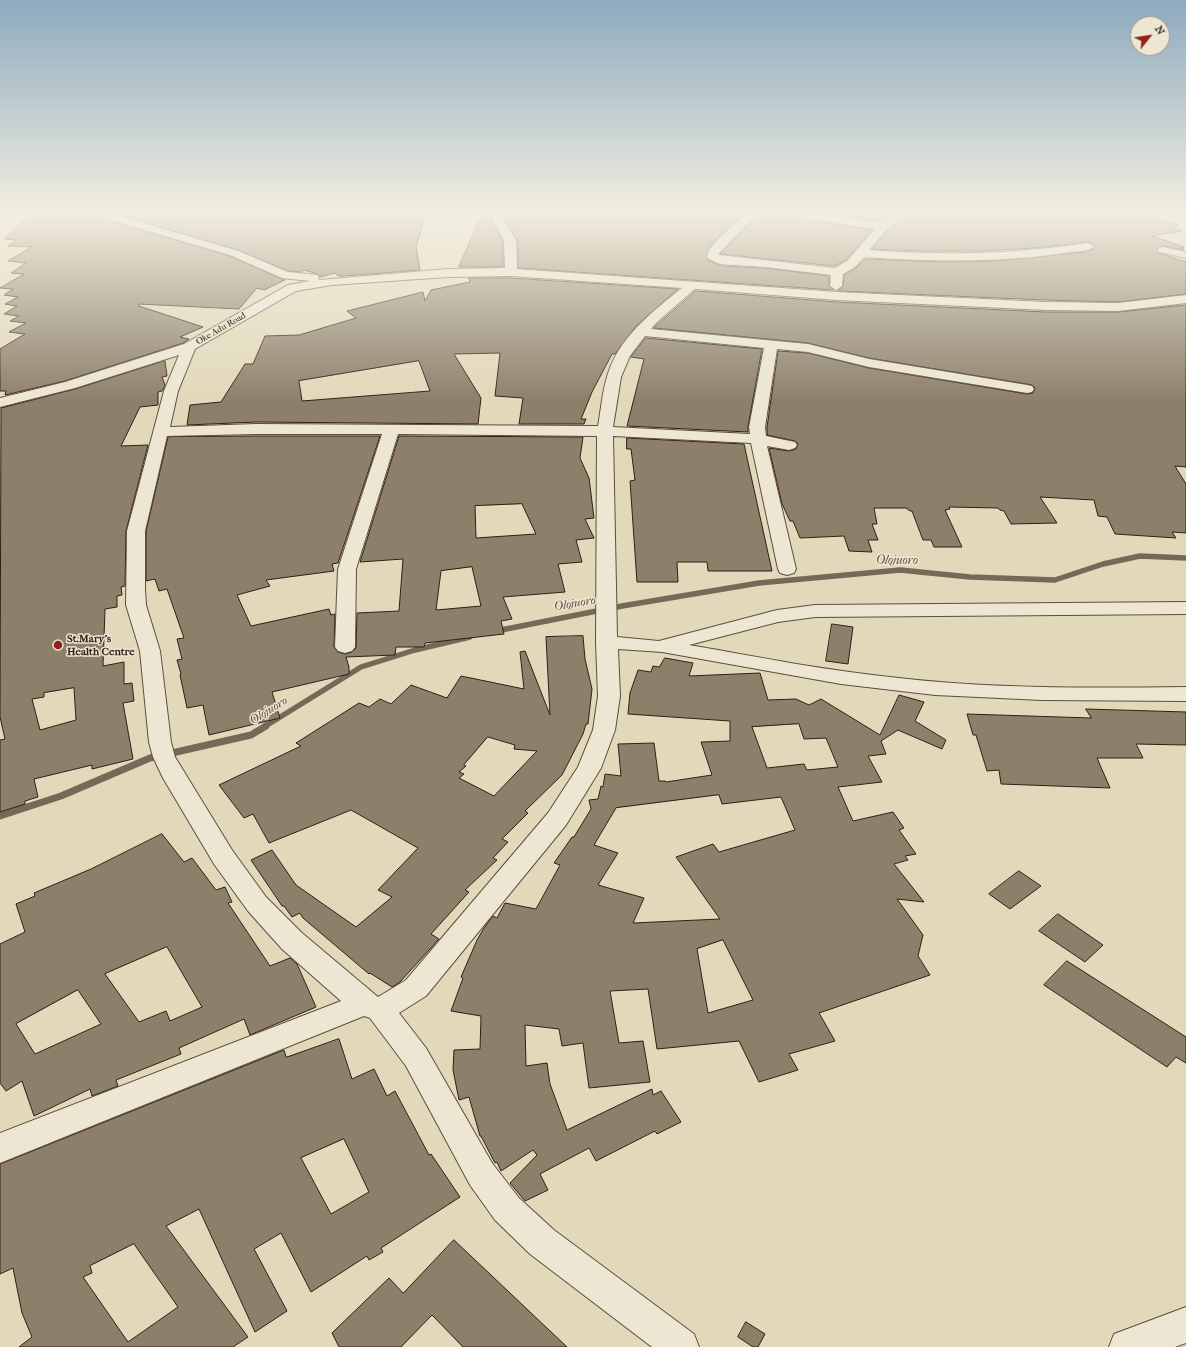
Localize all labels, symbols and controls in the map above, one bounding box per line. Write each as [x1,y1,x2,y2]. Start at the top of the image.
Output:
north arrow [1130,16,1170,56]
text: N [1152,23,1168,37]
street label: Oke Adu Road [194,310,248,348]
water label: Olojuoro [876,554,918,568]
water label: Olojuoro [553,593,597,615]
place label: St.Mary's Health Centre [67,632,135,658]
marker: St.Mary's Health Centre [52,639,64,651]
water label: Olojuoro [247,694,291,728]

